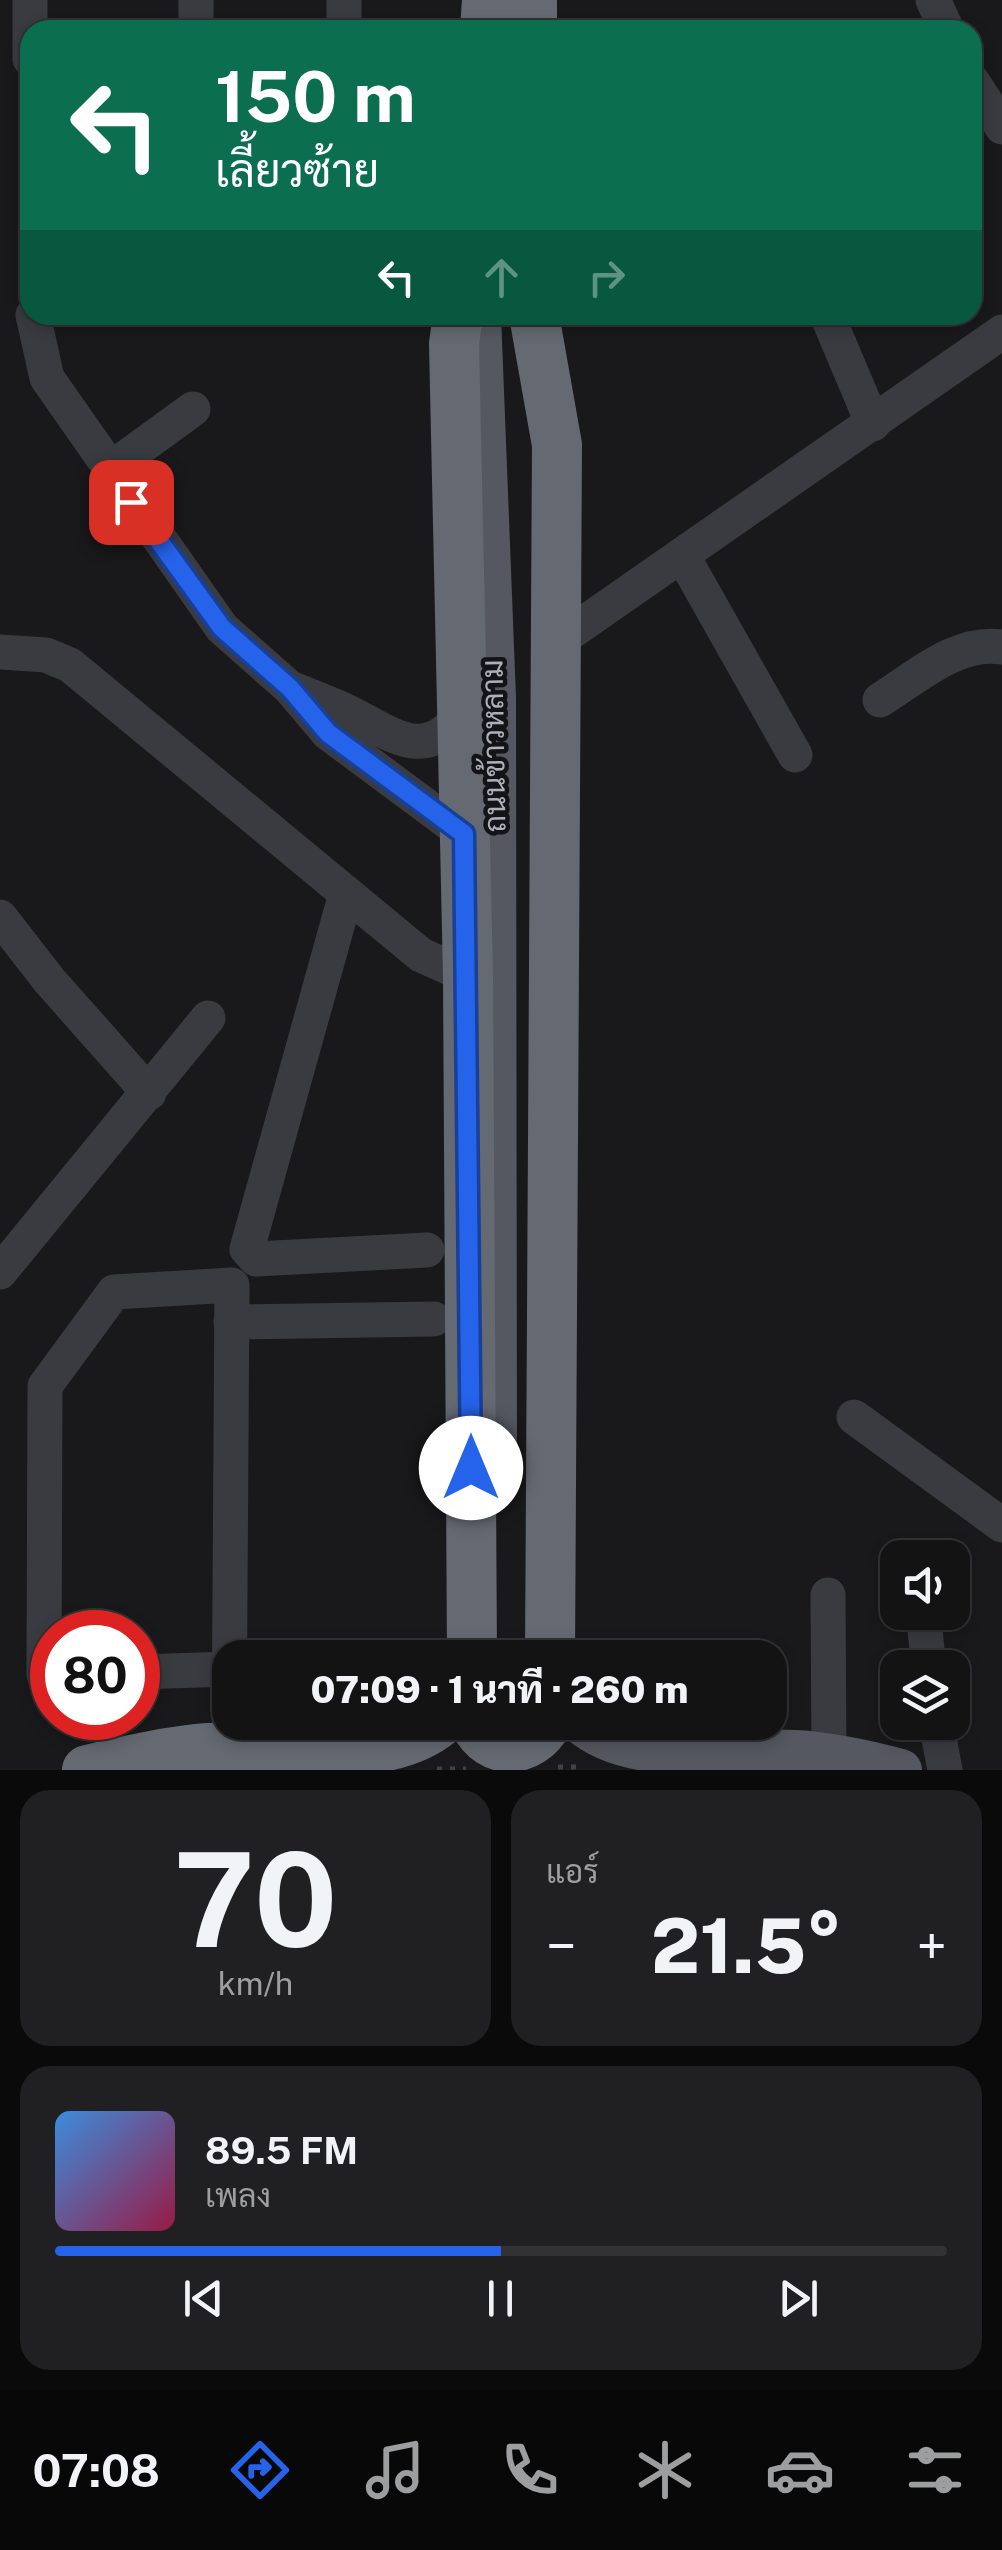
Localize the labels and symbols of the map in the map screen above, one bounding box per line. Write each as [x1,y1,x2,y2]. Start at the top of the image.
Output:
pin [89,460,174,545]
street label: ถนนข้าวหลาม [471,659,513,833]
position arrow [419,1416,523,1520]
speed limit sign: 80 [30,1610,160,1740]

